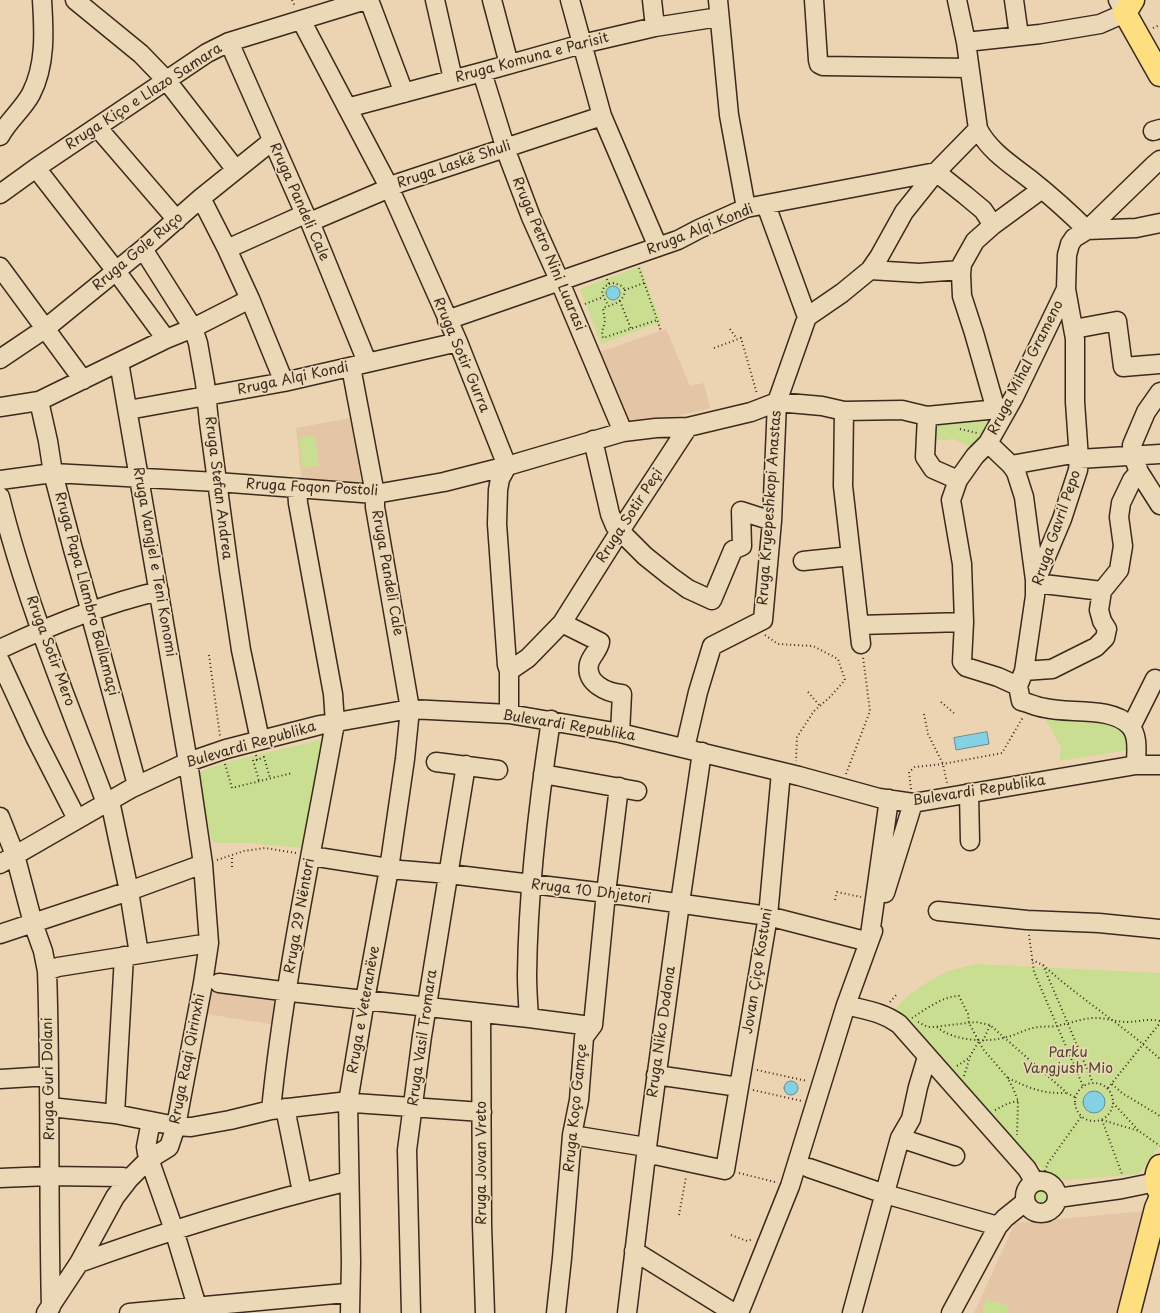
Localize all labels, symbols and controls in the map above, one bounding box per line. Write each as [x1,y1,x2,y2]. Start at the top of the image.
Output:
street label: Rruga Komuna e Parisit [453,29,611,87]
street label: Rruga Kiço e Llazo Samara [63,40,225,154]
street label: Rruga Laskë Shuli [395,138,513,192]
street label: Rruga Pandeli Cale [265,140,333,264]
street label: Rruga Petro Nini Luarasi [508,175,588,333]
street label: Rruga Alqi Kondi [644,201,756,259]
street label: Rruga Gole Ruço [89,209,187,295]
street label: Rruga Sotir Gurra [429,295,493,415]
street label: Rruga Mihal Grameno [985,298,1067,438]
street label: Rruga Alqi Kondi [236,359,350,399]
street label: Rruga Kryepeshkopi Anastas [755,410,785,606]
street label: Rruga Stefan Andrea [201,415,235,561]
street label: Rruga Vangjel e Teni Konomi [129,466,179,658]
street label: Rruga Sotir Peçi [593,466,667,566]
street label: Rruga Gavril Pepo [1029,468,1085,588]
street label: Rruga Foqon Postoli [245,476,379,500]
street label: Rruga Papa Llambro Ballamaçi [51,490,121,698]
street label: Rruga Pandeli Cale [368,509,406,637]
street label: Rruga Sotir Mero [22,593,78,709]
street label: Bulevardi Republika [501,707,637,745]
street label: Bulevardi Republika [184,718,318,772]
street label: Bulevardi Republika [911,772,1047,810]
street label: Rruga 29 Nëntori [282,857,318,975]
street label: Rruga 10 Dhjetori [530,876,652,908]
street label: Jovan Çiço Kostuni [740,907,776,1035]
street label: Rruga e Veteranëve [344,945,384,1075]
street label: Rruga Niko Dodona [644,965,680,1099]
street label: Rruga Vasil Tromara [405,969,441,1107]
street label: Rruga Raqi Qirinxhi [167,992,209,1126]
street label: Rruga Guri Dolani [40,1017,58,1141]
street label: Rruga Koço Gamçe [561,1043,591,1173]
park label: Parku Vangjush Mio [1023,1045,1113,1078]
street label: Rruga Jovan Vreto [474,1101,490,1225]

